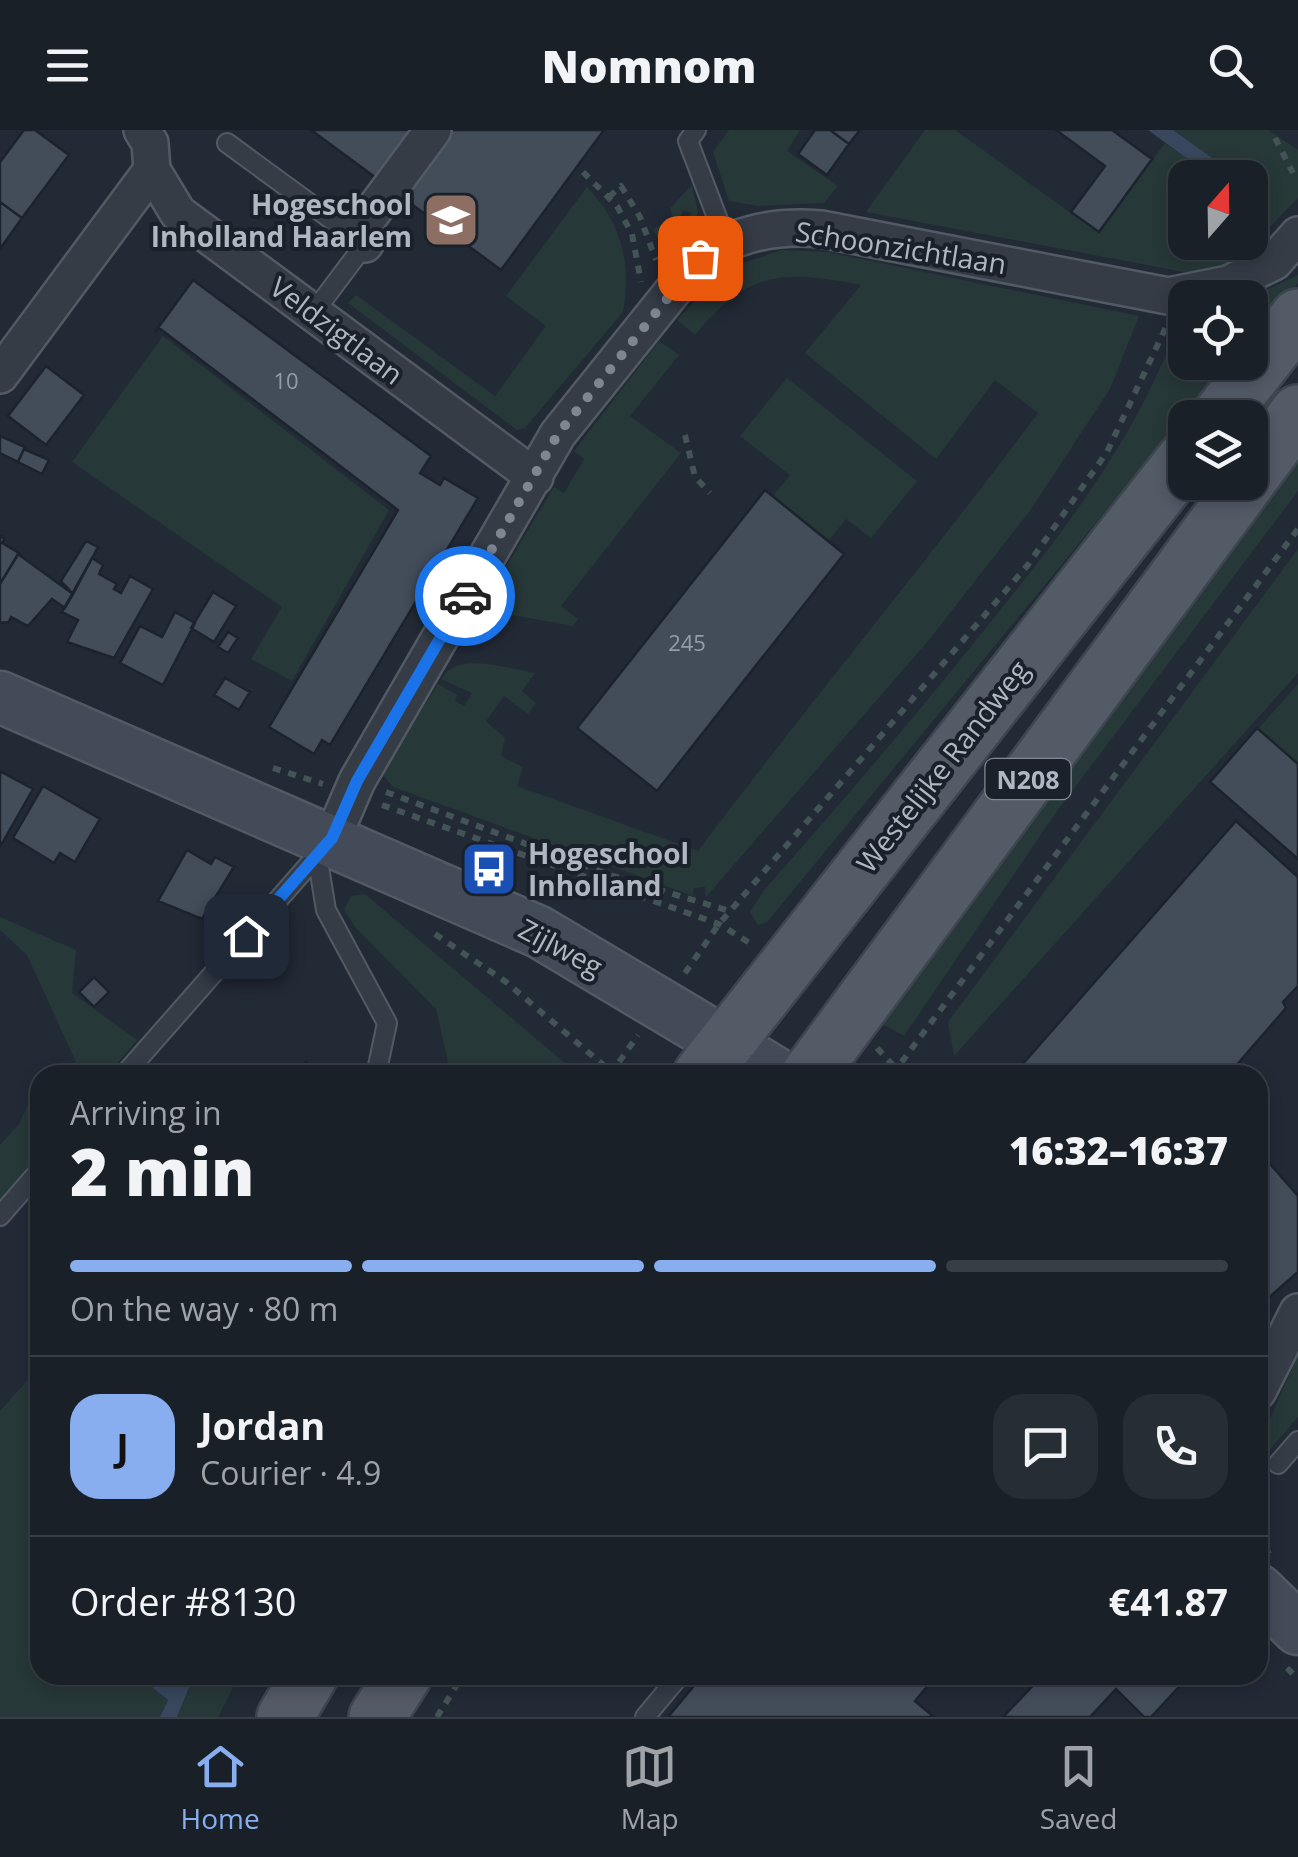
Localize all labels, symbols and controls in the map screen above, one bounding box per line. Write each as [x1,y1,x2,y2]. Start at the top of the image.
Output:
text: Nomnom [541,35,757,96]
icon: menu [40,38,95,93]
icon: search [1203,38,1258,93]
north arrow [1168,160,1268,260]
map controls [1168,160,1268,500]
place label: Hogeschool Inholland Haarlem [151,185,412,255]
school or university icon: Hogeschool Inholland Haarlem [421,190,481,250]
street label: Schoonzichtlaan [793,212,1009,282]
pin [658,216,743,301]
icon: bag [673,231,728,286]
street label: Veldzigtlaan [263,267,411,393]
button: locate [1168,280,1268,380]
house number: 10 [273,365,299,395]
button: layers [1168,400,1268,500]
courier [415,546,515,646]
icon: car [438,569,493,624]
house number: 245 [668,627,706,657]
street label: Westelijke Randweg [847,652,1037,880]
road number: N208 [986,759,1070,799]
place label: Hogeschool Inholland [528,834,689,904]
bus stop icon: Hogeschool Inholland [459,839,519,899]
pin [204,894,289,979]
icon: home [219,909,274,964]
street label: Zijlweg [512,909,610,985]
text: Arriving in [70,1091,222,1134]
text: 16:32–16:37 [1009,1124,1228,1176]
text: 2 min [70,1127,255,1215]
text: On the way · 80 m [70,1287,338,1330]
button: chat [993,1394,1098,1499]
button: phone [1123,1394,1228,1499]
text: Jordan [200,1399,325,1451]
text: J [116,1420,129,1472]
text: Courier · 4.9 [200,1451,381,1494]
text: Order #8130 [70,1575,297,1627]
text: €41.87 [1109,1575,1228,1627]
tab: Home [181,1739,260,1837]
tab: Map [621,1739,679,1837]
tab: Saved [1040,1739,1117,1837]

